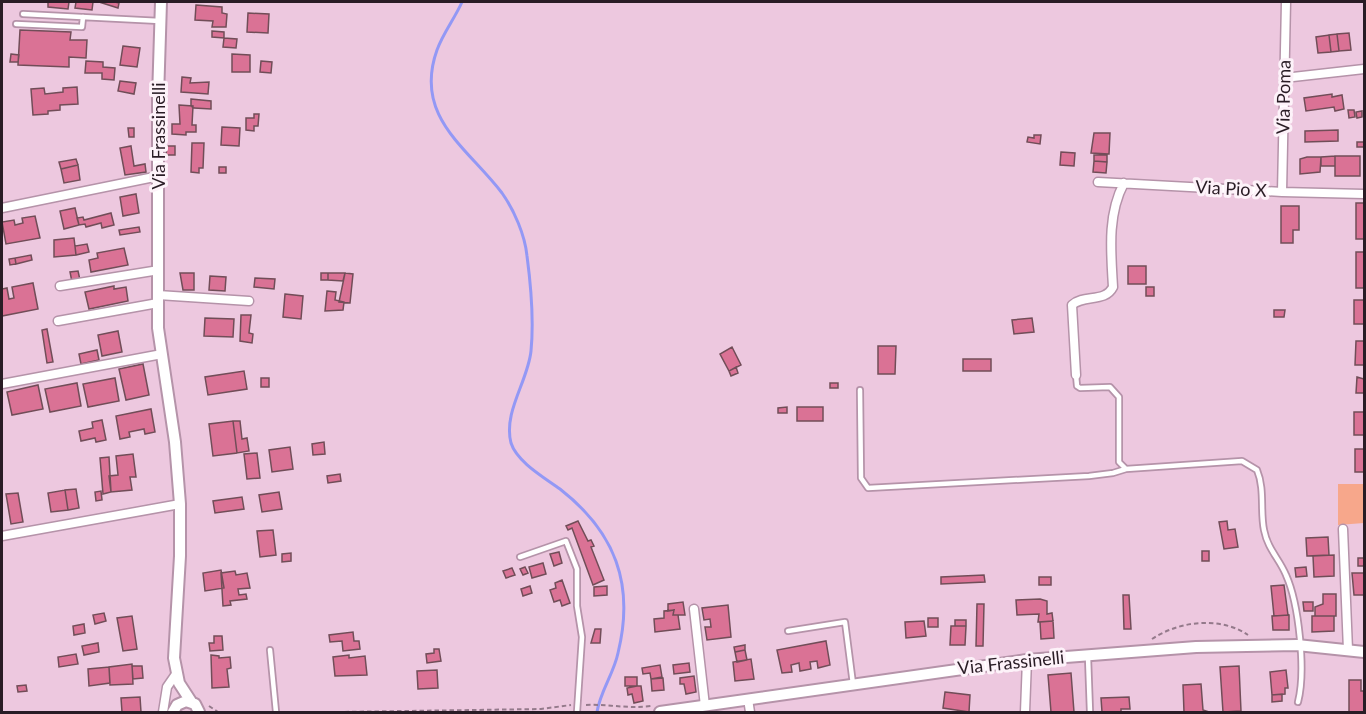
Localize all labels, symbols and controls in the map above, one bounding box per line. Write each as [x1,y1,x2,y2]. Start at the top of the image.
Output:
street label: Via Poma [1271,60,1295,134]
street label: Via Frassinelli [147,82,169,190]
street label: Via Pio X [1195,175,1268,201]
street label: Via Frassinelli [956,645,1065,679]

